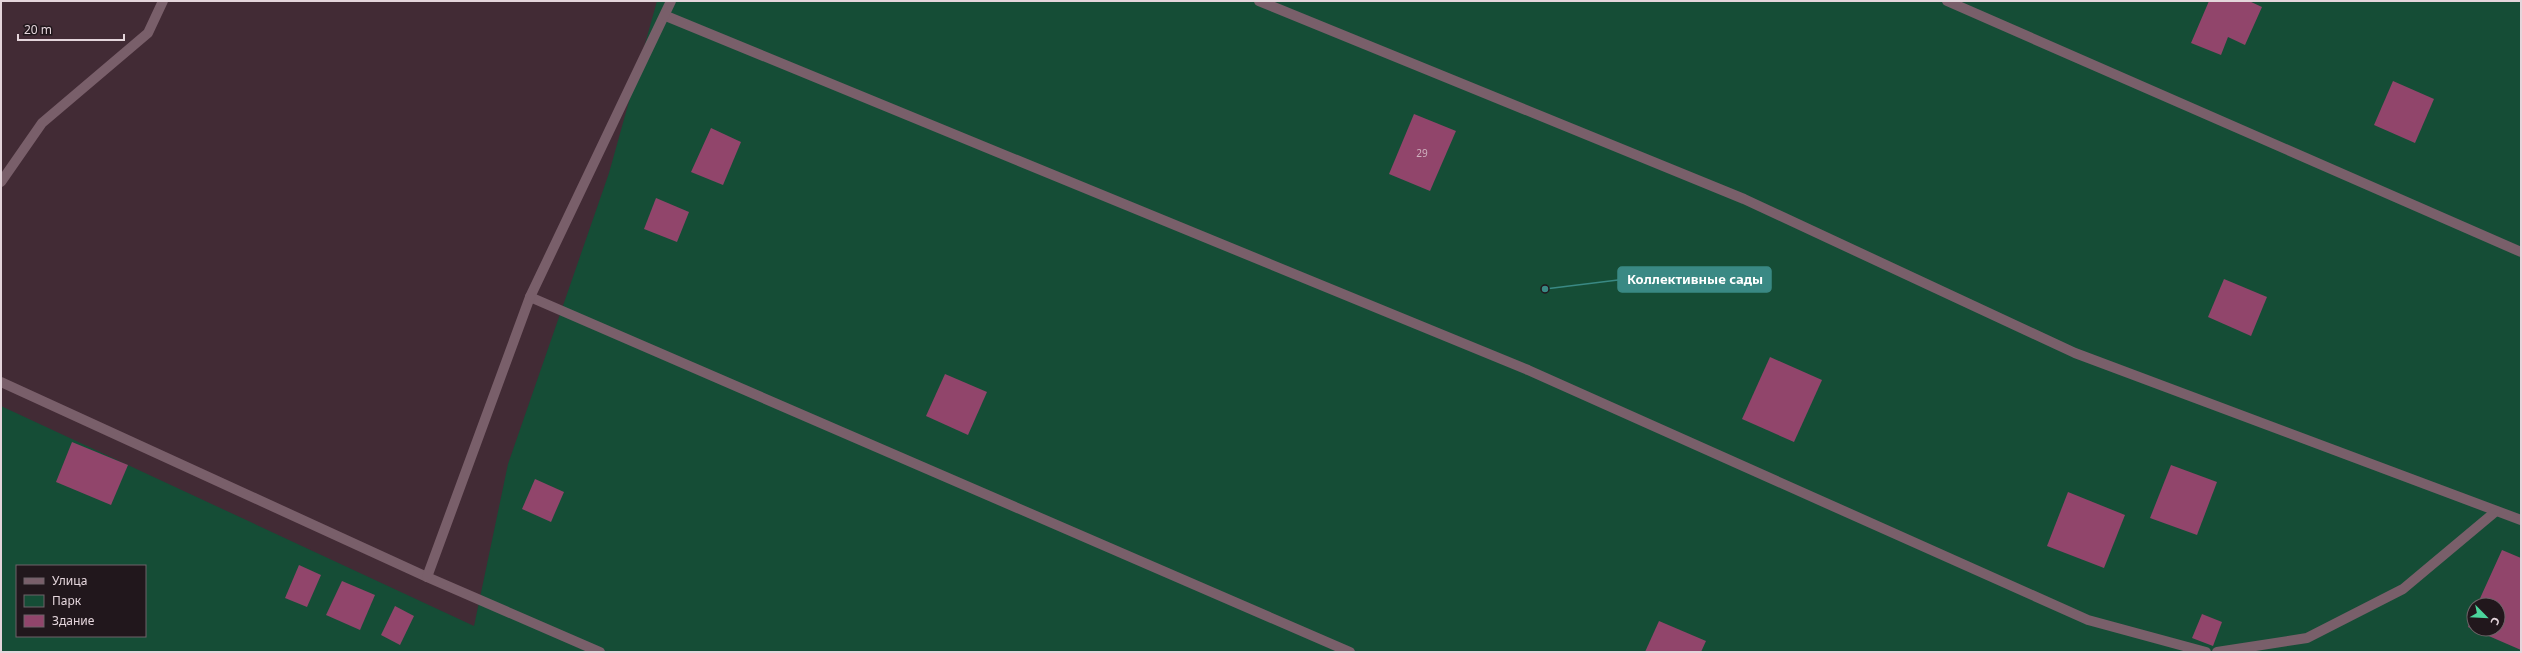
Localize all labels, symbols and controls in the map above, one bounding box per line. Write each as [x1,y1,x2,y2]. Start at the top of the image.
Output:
scale bar [18,16,124,42]
text: 20 m [24,21,52,38]
house number: 29 [1416,146,1428,160]
callout: Коллективные сады [1618,267,1771,292]
text: Коллективные сады [1627,270,1763,288]
legend [16,565,146,637]
text: Улица [52,572,87,589]
text: Парк [52,592,82,609]
north arrow [2466,597,2506,637]
text: Здание [52,612,95,629]
text: С [2487,615,2504,628]

